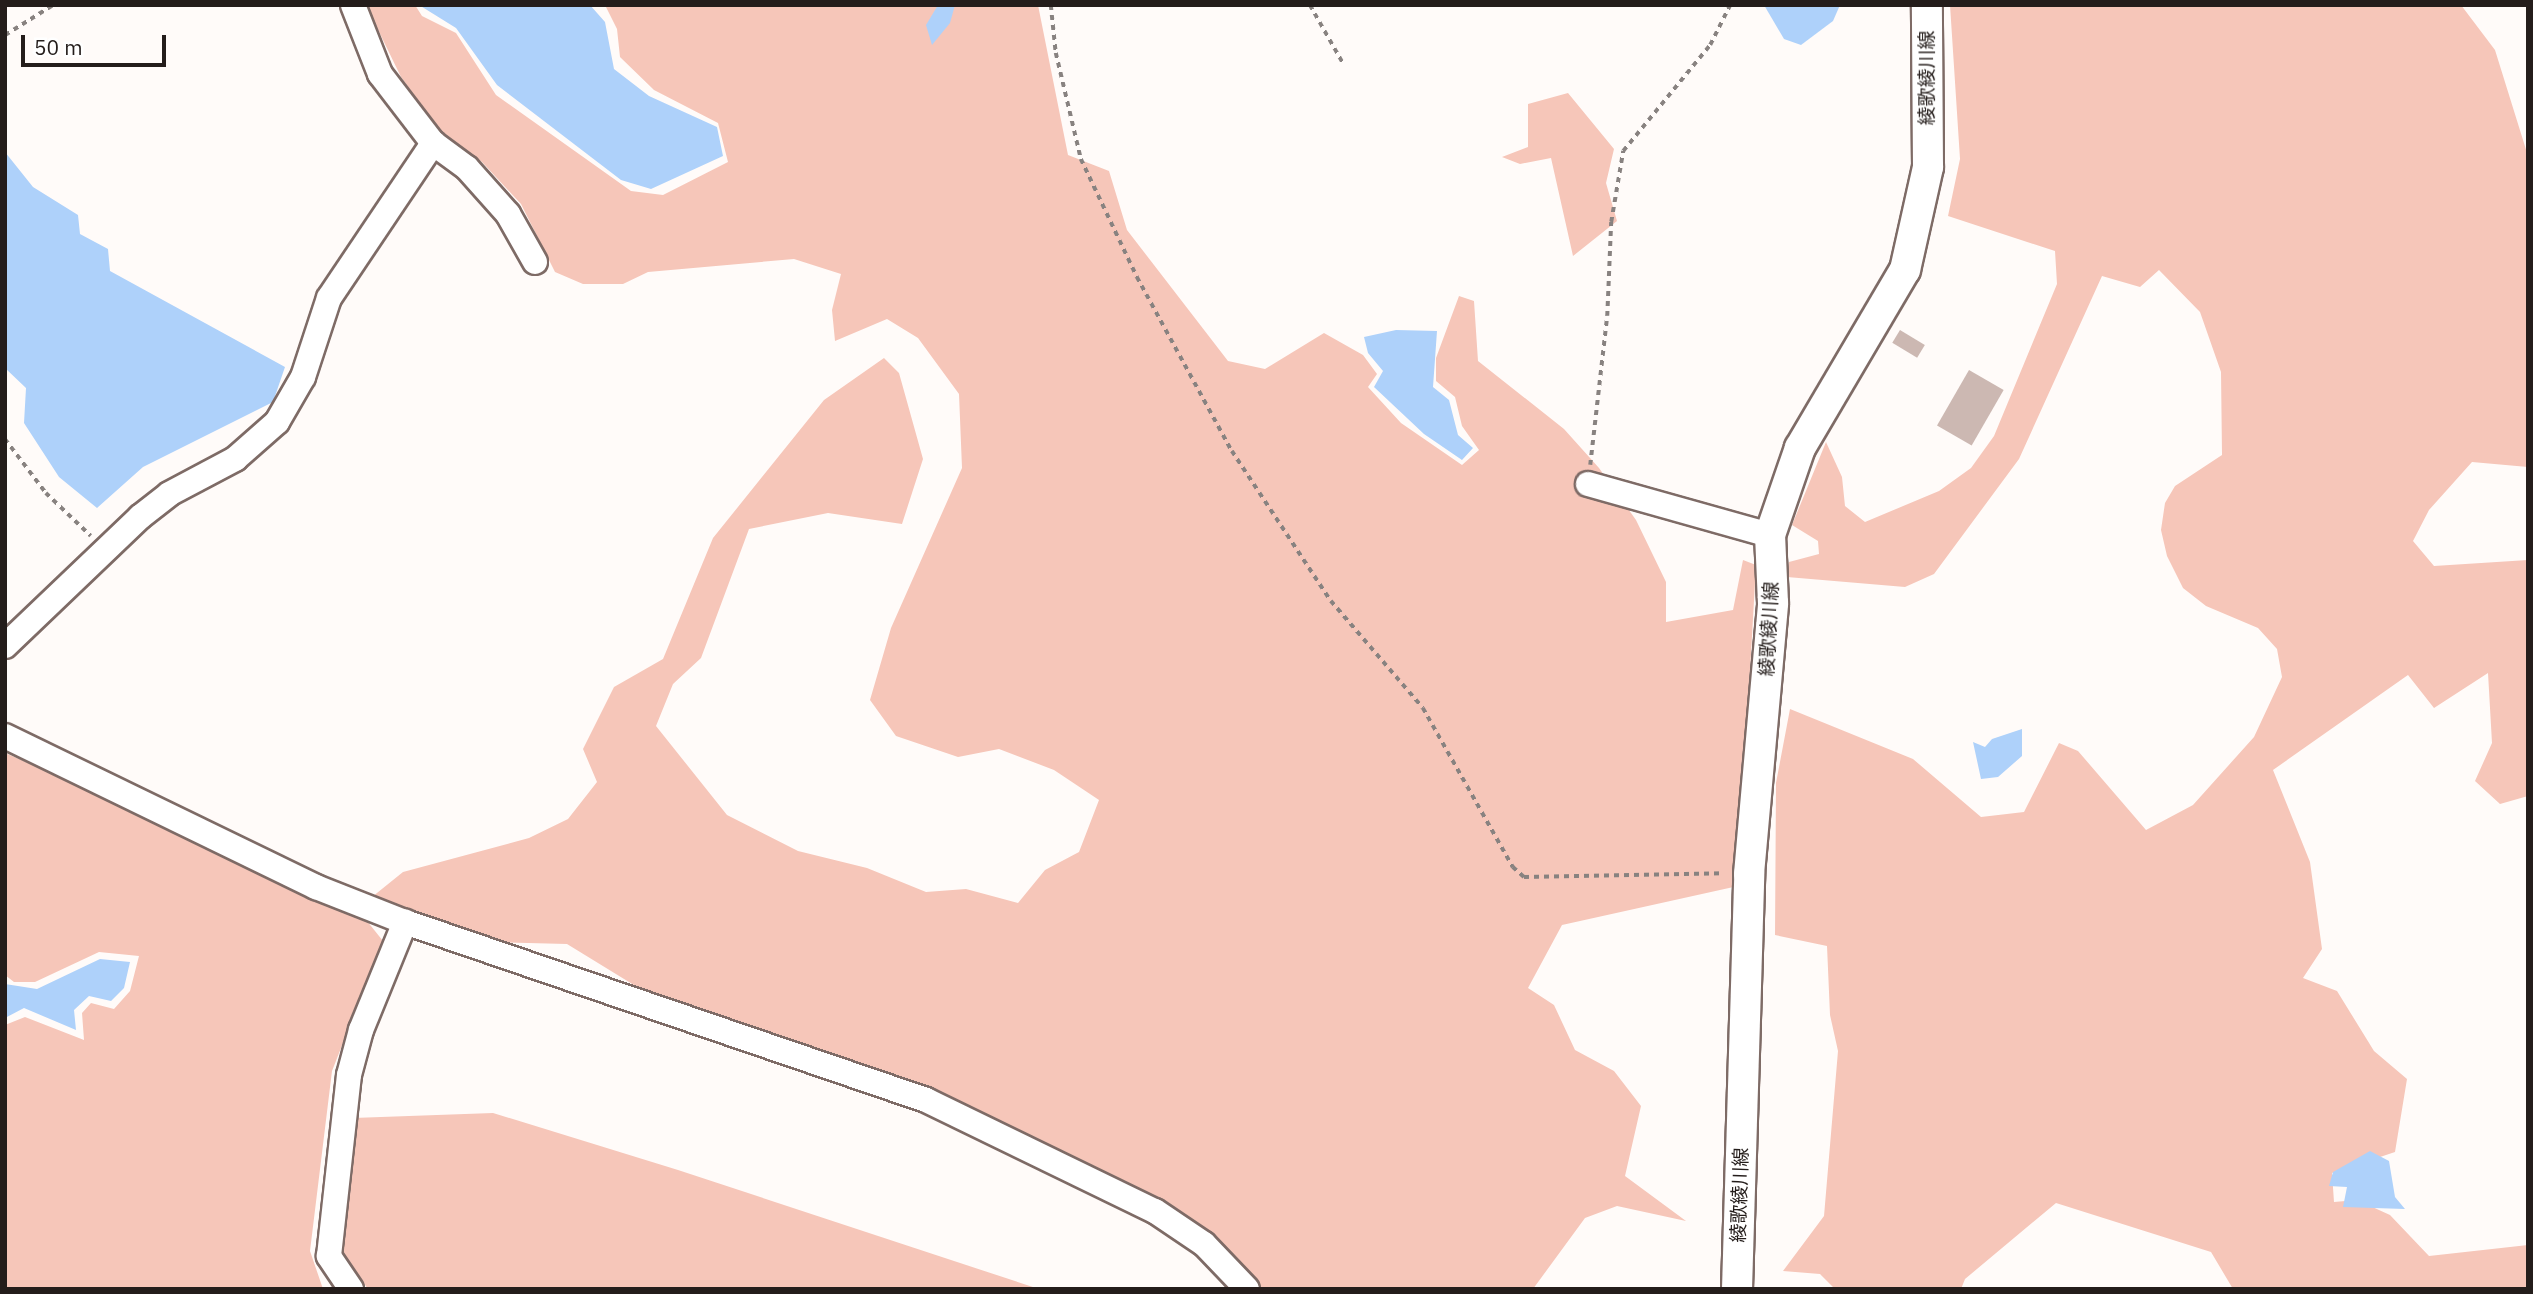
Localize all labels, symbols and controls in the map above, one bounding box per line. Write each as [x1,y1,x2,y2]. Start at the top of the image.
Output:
scale bar [24,21,170,65]
street label: 綾歌綾川線 [1916,31,1938,125]
text: 50 m [34,33,83,61]
street label: 綾歌綾川線 [1755,581,1783,677]
street label: 綾歌綾川線 [1727,1147,1753,1243]

